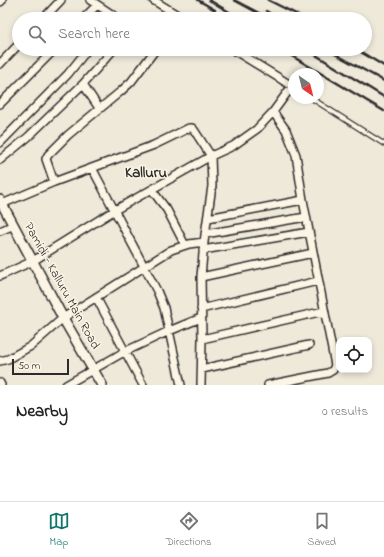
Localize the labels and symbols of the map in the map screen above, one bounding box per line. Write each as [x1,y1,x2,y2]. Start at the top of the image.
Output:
north arrow [288,68,324,104]
district label: Kalluru [125,162,168,184]
street label: Pamidi - Kalluru Main Road [19,219,105,353]
scale bar [12,357,69,376]

